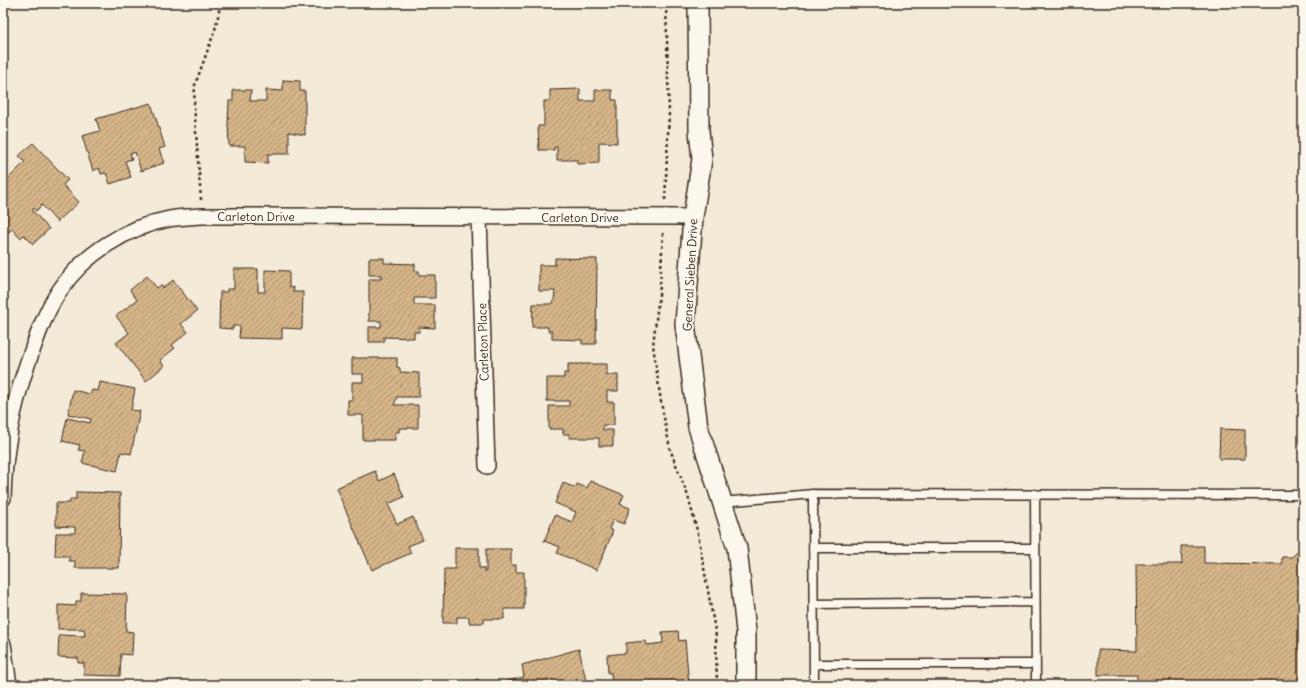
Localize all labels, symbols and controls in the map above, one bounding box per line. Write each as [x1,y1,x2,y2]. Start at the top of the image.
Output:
street label: Carleton Drive [217,209,295,224]
street label: Carleton Drive [541,210,619,225]
street label: General Sieben Drive [680,218,700,332]
street label: Carleton Place [474,303,492,381]

